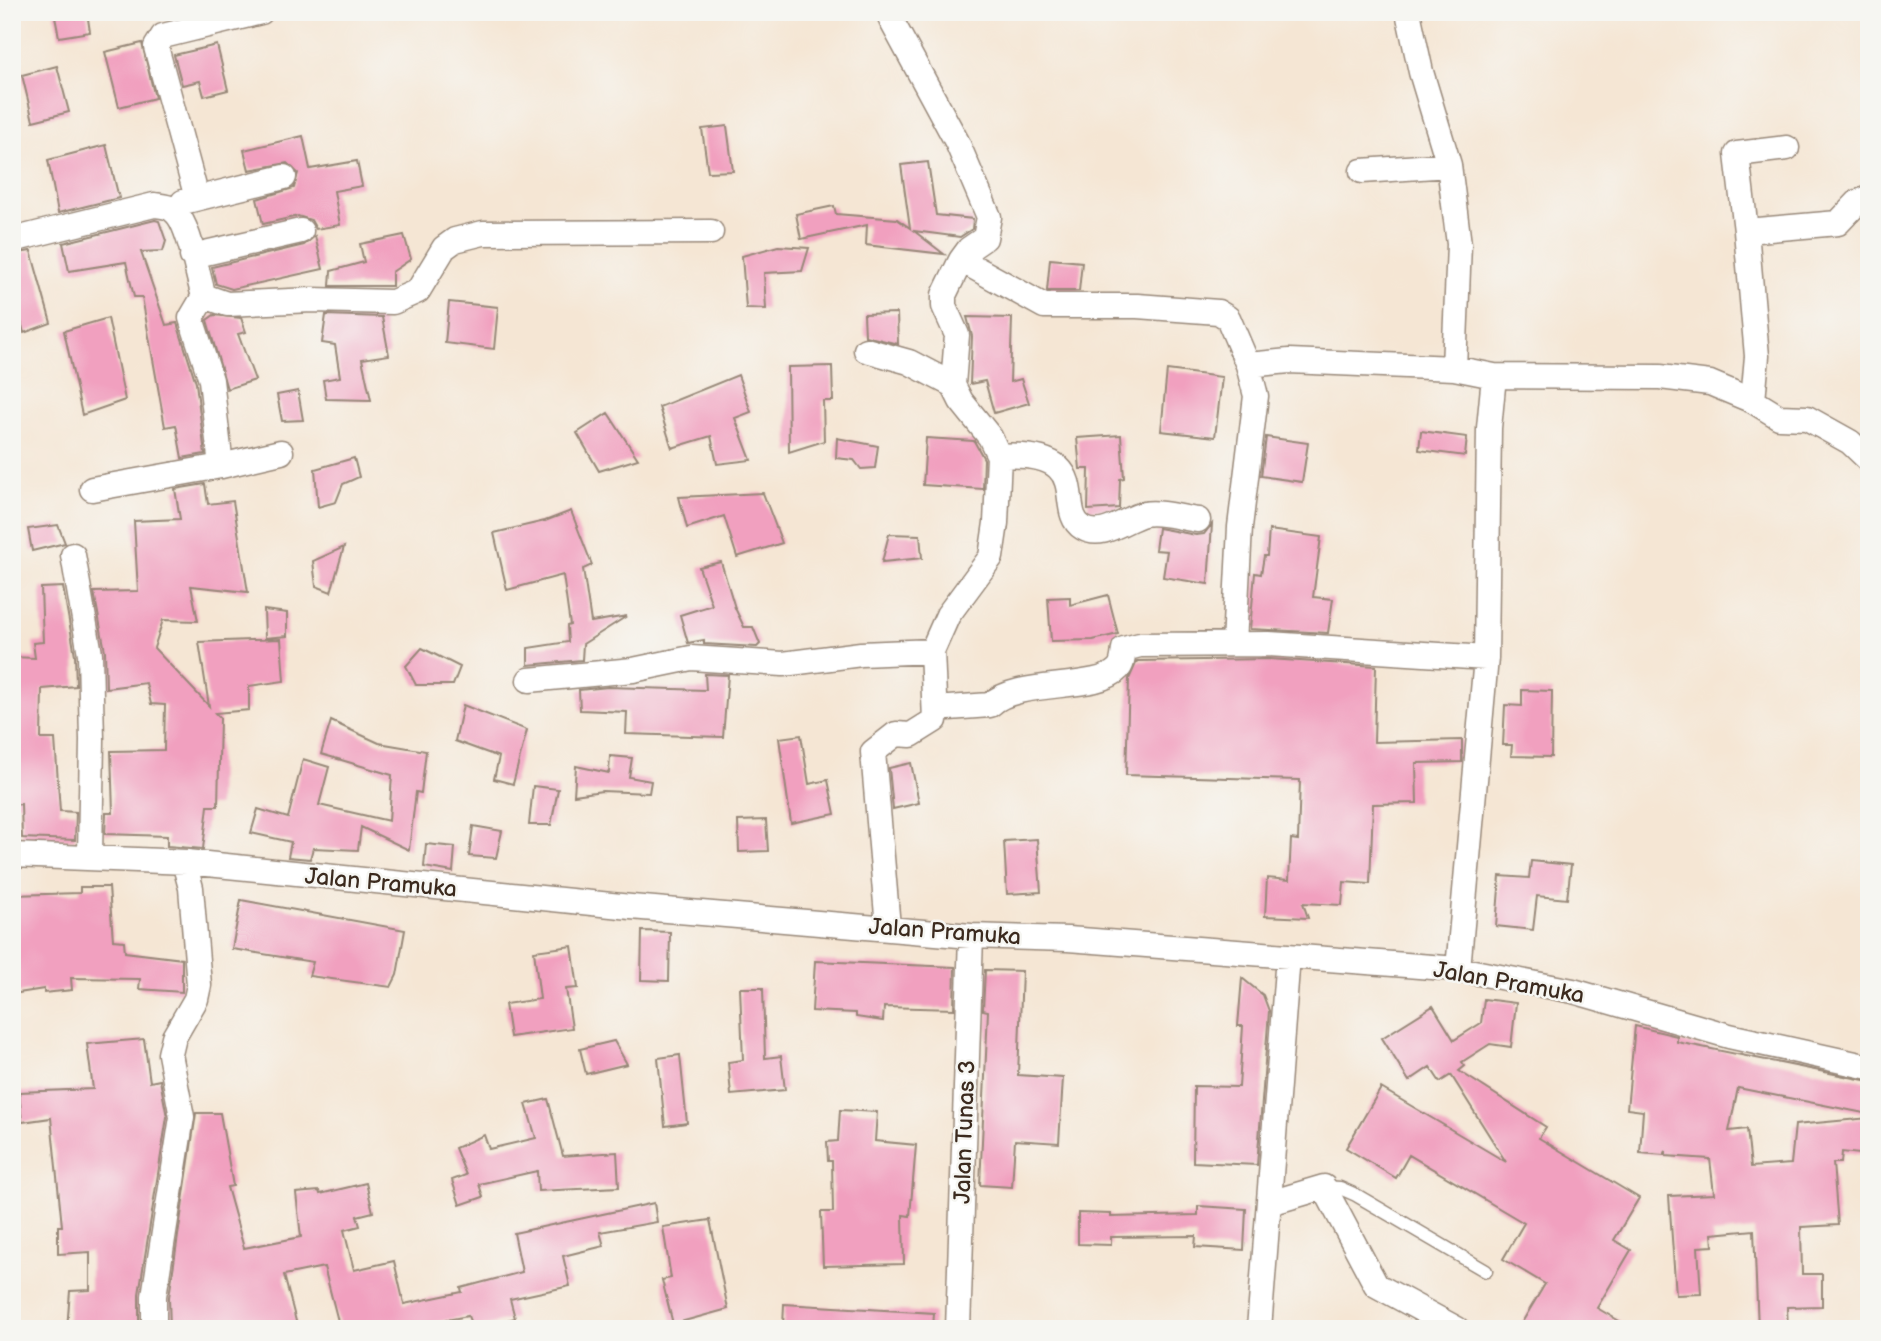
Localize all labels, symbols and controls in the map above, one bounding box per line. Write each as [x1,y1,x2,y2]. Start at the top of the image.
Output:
street label: Jalan Pramuka [304,862,458,904]
street label: Jalan Pramuka [868,913,1022,951]
street label: Jalan Pramuka [1431,956,1586,1010]
street label: Jalan Tunas 3 [949,1060,981,1204]

